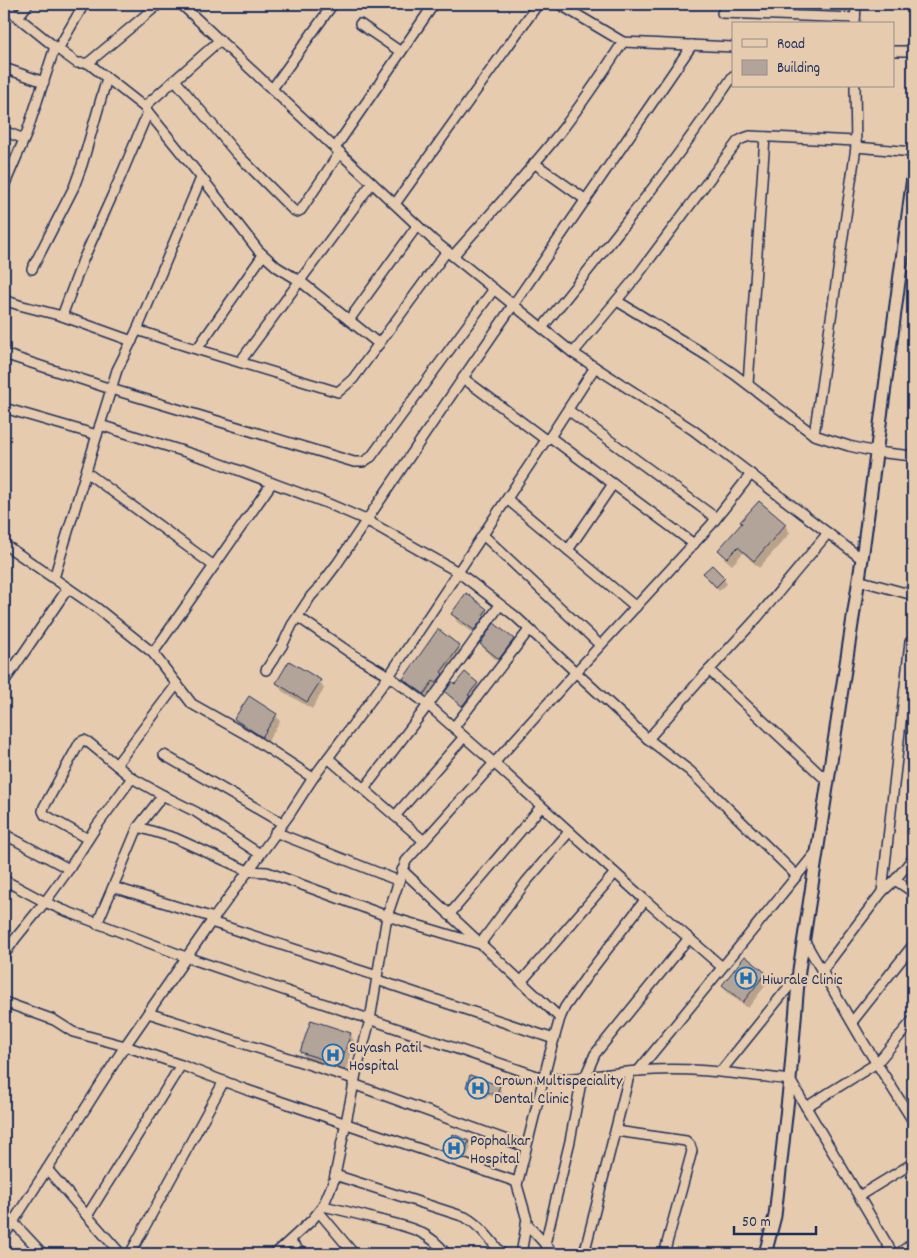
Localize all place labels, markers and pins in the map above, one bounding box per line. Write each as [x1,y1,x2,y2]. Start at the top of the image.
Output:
hospital icon: Hiwrale Clinic [734,966,758,990]
place label: Hiwrale Clinic [762,969,843,992]
place label: Suyash Patil Hospital [349,1037,422,1078]
hospital icon: Suyash Patil Hospital [321,1043,345,1067]
place label: Crown Multispeciality Dental Clinic [494,1070,623,1111]
hospital icon: Crown Multispeciality Dental Clinic [466,1076,490,1100]
place label: Pophalkar Hospital [470,1130,530,1171]
hospital icon: Pophalkar Hospital [442,1136,466,1160]

